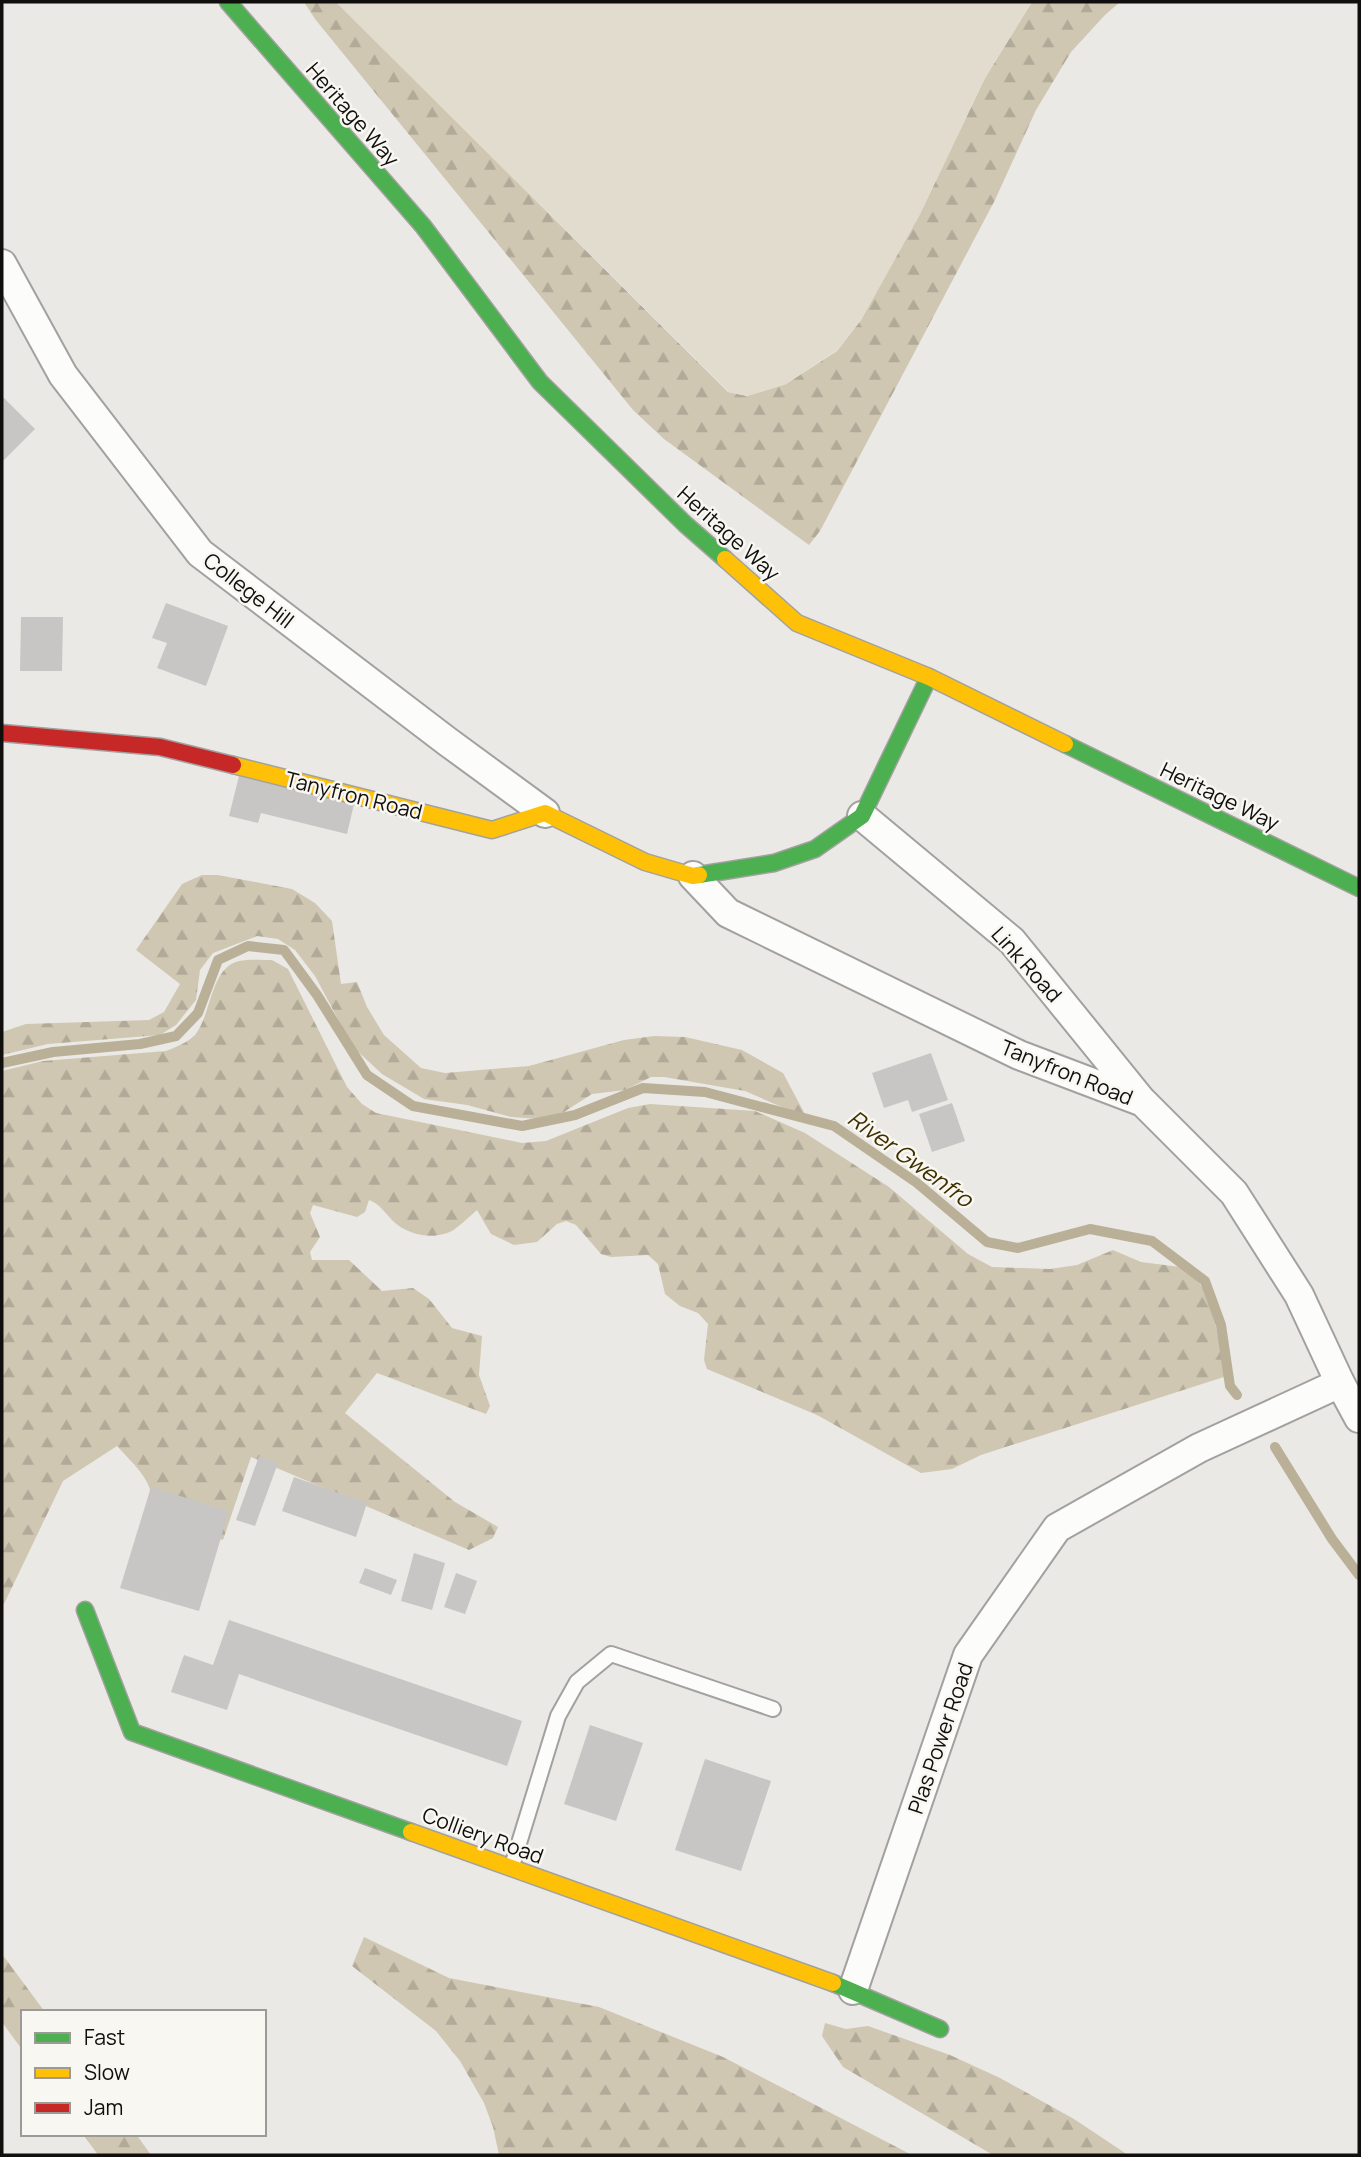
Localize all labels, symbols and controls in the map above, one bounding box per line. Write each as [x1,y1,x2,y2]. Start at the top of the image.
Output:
street label: Heritage Way [300,56,406,172]
street label: Heritage Way [672,479,786,587]
street label: College Hill [198,546,300,634]
street label: Heritage Way [1156,755,1284,837]
street label: Tanyfron Road [283,764,425,826]
street label: Link Road [986,920,1068,1008]
street label: Tanyfron Road [997,1033,1137,1111]
water label: River Gwenfro [842,1102,981,1215]
street label: Plas Power Road [901,1658,979,1818]
street label: Colliery Road [419,1800,547,1870]
legend [21,2010,266,2136]
text: Fast [84,2023,125,2051]
text: Slow [84,2058,130,2086]
text: Jam [84,2093,123,2121]

